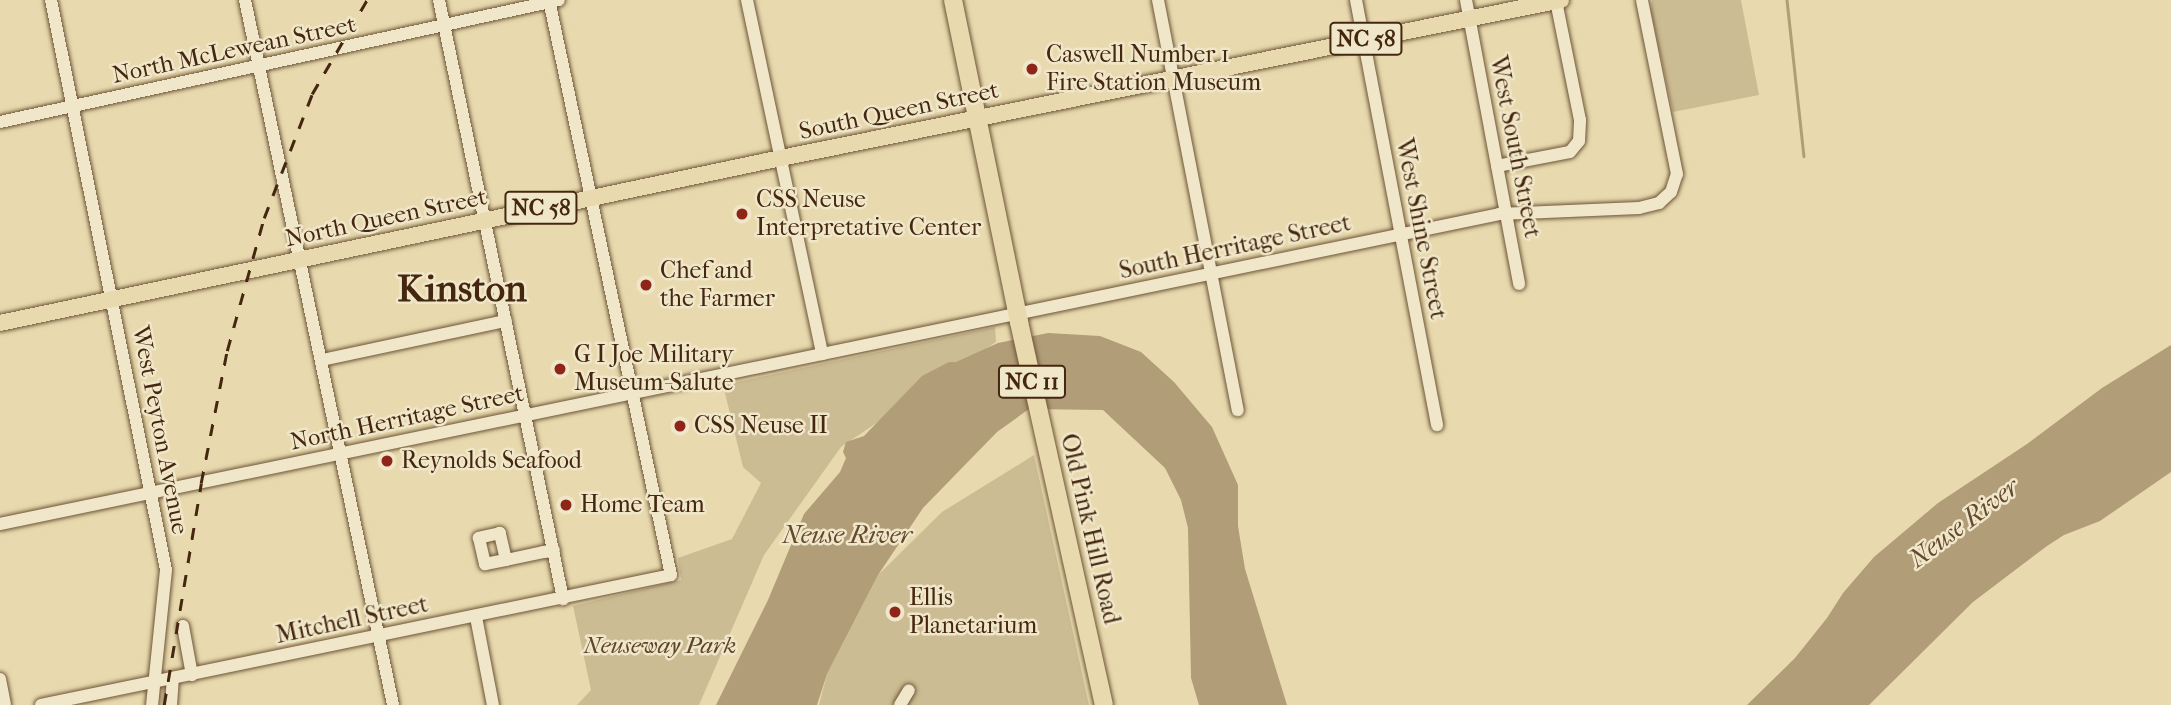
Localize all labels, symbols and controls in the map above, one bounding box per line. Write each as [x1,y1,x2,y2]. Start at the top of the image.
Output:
street label: North McLewean Street [109,10,359,90]
road number: NC 58 [1329,20,1403,58]
place label: Caswell Number 1 Fire Station Museum [1046,41,1261,97]
street label: West South Street [1483,54,1547,240]
marker: Caswell Number 1 Fire Station Museum [1024,61,1040,77]
street label: South Queen Street [797,76,1001,146]
street label: West Shine Street [1389,136,1453,322]
street label: North Queen Street [283,183,489,253]
place label: CSS Neuse Interpretative Center [756,186,981,242]
road number: NC 58 [504,188,578,228]
marker: CSS Neuse Interpretative Center [734,206,750,222]
street label: South Herritage Street [1117,208,1353,286]
place label: Chef and the Farmer [660,257,775,313]
district label: Kinston [397,266,527,312]
marker: Chef and the Farmer [638,277,654,293]
street label: West Peyton Avenue [126,323,194,537]
place label: G I Joe Military Museum-Salute [574,341,734,397]
marker: G I Joe Military Museum-Salute [552,361,568,377]
road number: NC 11 [997,362,1067,402]
street label: North Herritage Street [288,379,526,457]
place label: CSS Neuse II [694,412,828,440]
marker: CSS Neuse II [672,418,688,434]
street label: Old Pink Hill Road [1054,431,1126,627]
place label: Reynolds Seafood [401,447,582,475]
marker: Reynolds Seafood [379,453,395,469]
water label: Neuse River [1903,472,2025,574]
place label: Home Team [580,491,705,519]
marker: Home Team [558,497,574,513]
water label: Neuse River [782,519,912,551]
place label: Ellis Planetarium [909,584,1037,640]
street label: Mitchell Street [273,590,431,650]
marker: Ellis Planetarium [887,604,903,620]
park label: Neuseway Park [584,632,736,660]

